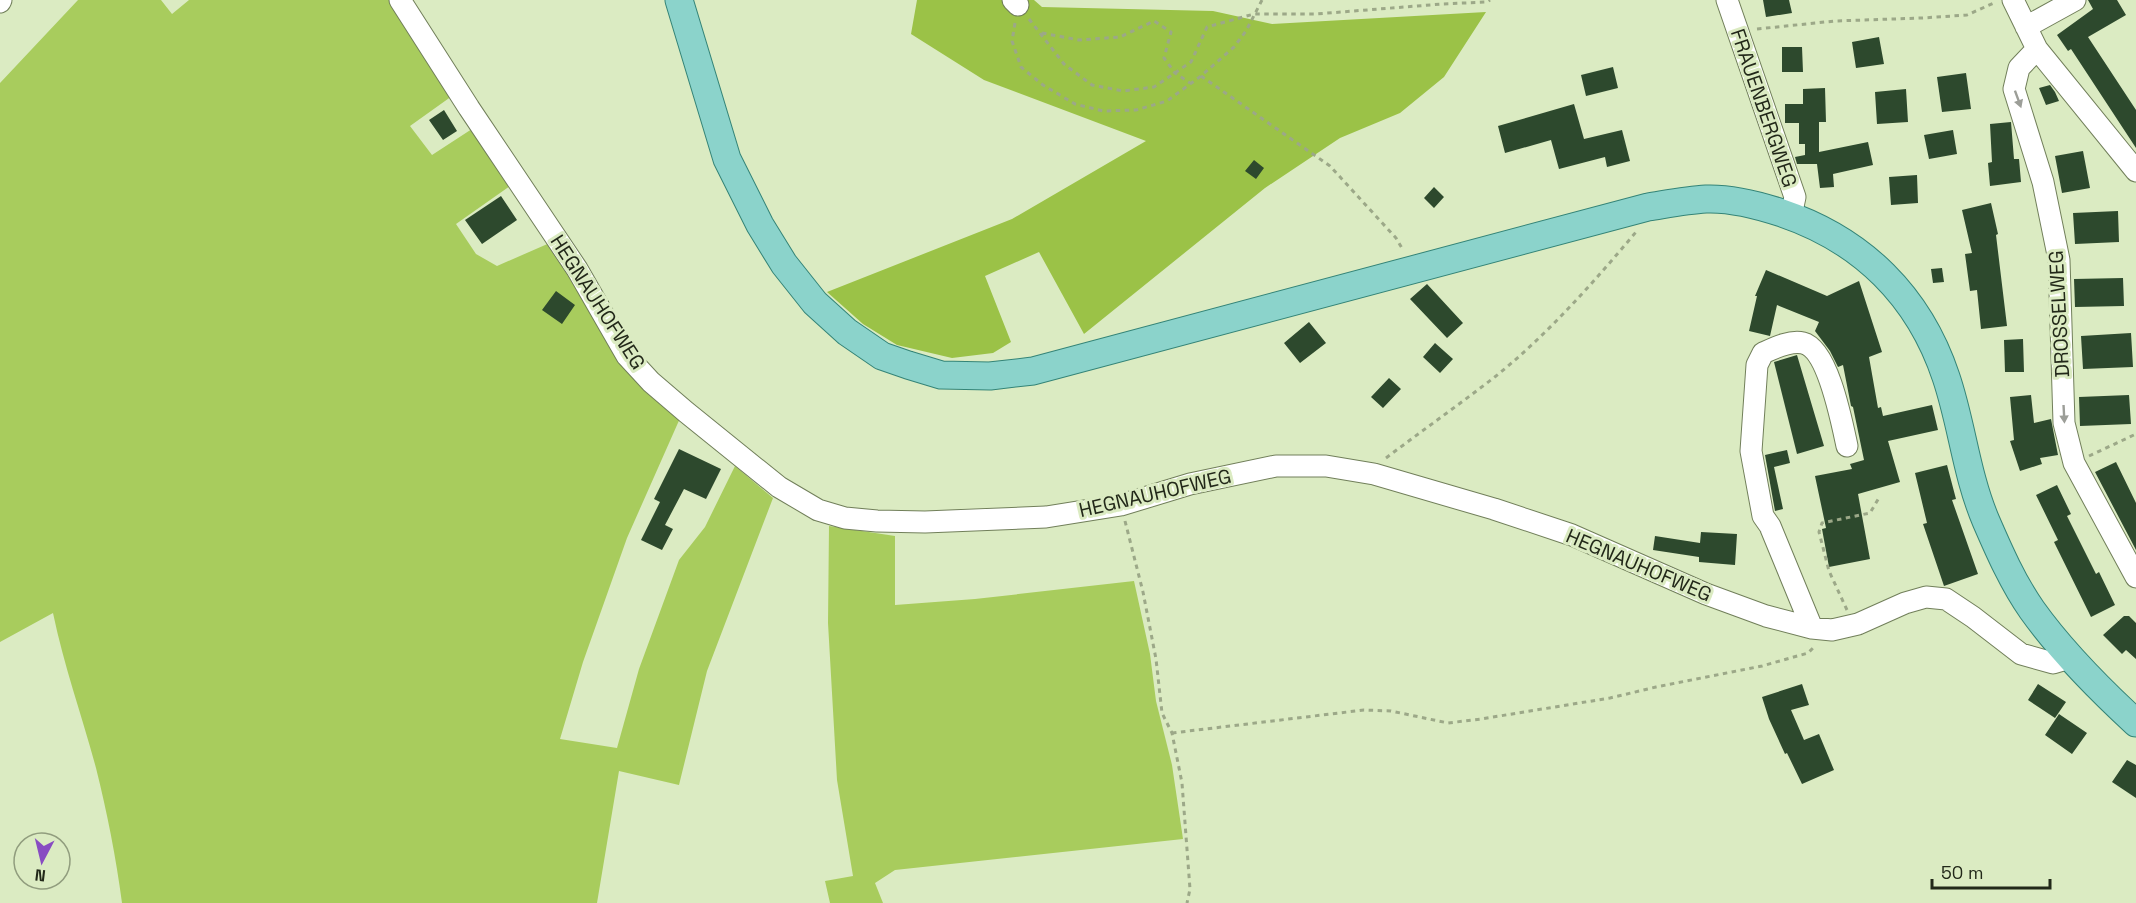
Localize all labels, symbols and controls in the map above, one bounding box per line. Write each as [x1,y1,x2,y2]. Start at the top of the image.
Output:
street label: FRAUENBERGWEG [1725,25,1803,191]
one-way arrow [2013,90,2023,108]
street label: HEGNAUHOFWEG [545,230,651,374]
street label: DROSSELWEG [2043,250,2075,378]
one-way arrow [2059,405,2068,424]
street label: HEGNAUHOFWEG [1076,463,1234,523]
street label: HEGNAUHOFWEG [1562,523,1716,607]
north arrow [12,831,72,891]
scale bar [1932,852,2050,890]
text: 50 m [1941,861,1983,884]
text: N [34,864,47,886]

